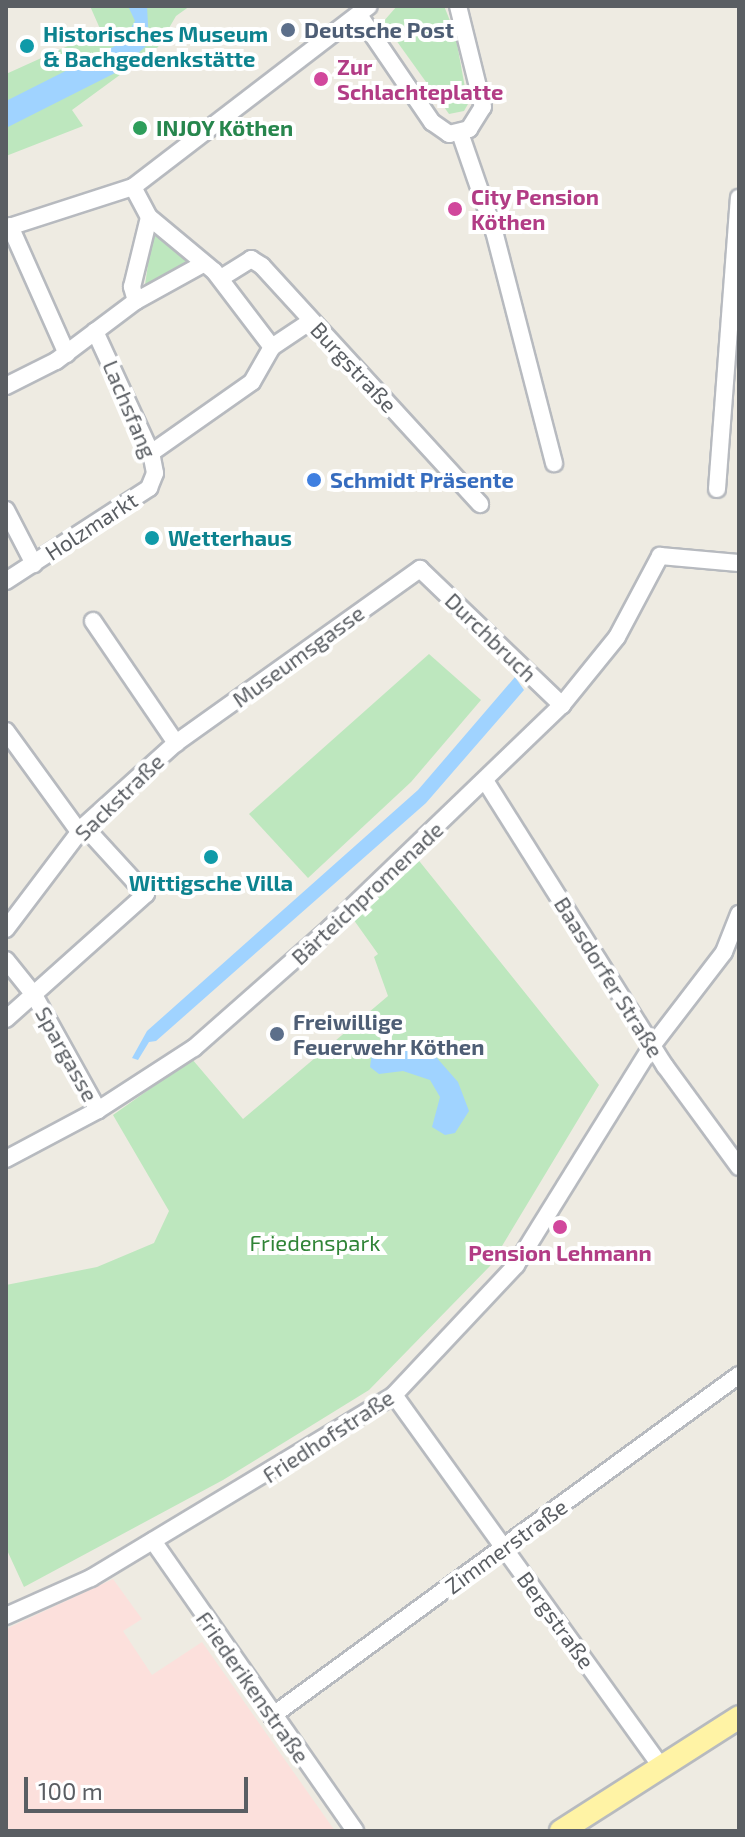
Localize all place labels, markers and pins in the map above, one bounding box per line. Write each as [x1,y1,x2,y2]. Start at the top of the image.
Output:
place label: Deutsche Post [304,17,454,43]
place label: Historisches Museum & Bachgedenkstätte [43,20,268,72]
marker: Deutsche Post [279,21,297,39]
marker: Historisches Museum & Bachgedenkstätte [18,37,36,55]
place label: Zur Schlachteplatte [337,53,503,104]
marker: Zur Schlachteplatte [312,70,330,88]
place label: INJOY Köthen [156,115,294,141]
marker: INJOY Köthen [131,119,149,137]
place label: City Pension Köthen [471,183,599,234]
marker: City Pension Köthen [446,200,464,218]
place label: Schmidt Präsente [330,467,514,493]
marker: Schmidt Präsente [305,471,323,489]
place label: Wetterhaus [168,525,292,551]
marker: Wetterhaus [143,529,161,547]
marker: Wittigsche Villa [202,848,220,866]
place label: Wittigsche Villa [129,870,293,896]
place label: Freiwillige Feuerwehr Köthen [293,1008,485,1060]
marker: Freiwillige Feuerwehr Köthen [268,1025,286,1043]
marker: Pension Lehmann [551,1218,569,1236]
place label: Pension Lehmann [468,1240,652,1266]

